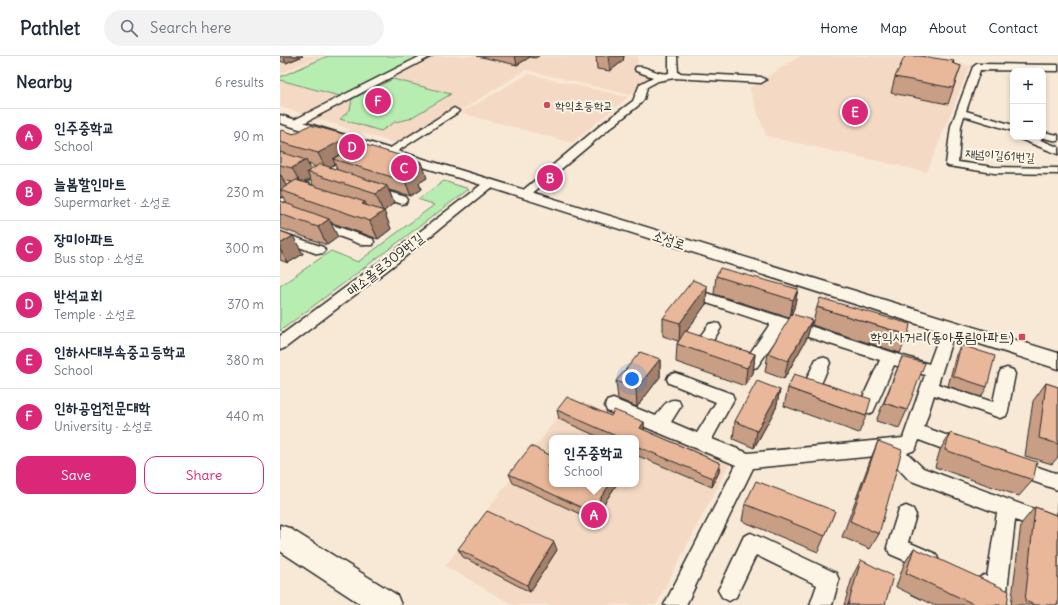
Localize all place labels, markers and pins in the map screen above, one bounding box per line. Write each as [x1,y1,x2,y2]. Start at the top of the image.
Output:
pin: F [365,86,391,116]
pin: E [842,97,868,127]
place label: 학익초등학교 [555,98,613,113]
marker: 학익초등학교 [542,100,552,110]
pin: D [339,132,365,162]
pin: C [391,153,417,183]
pin: B [537,163,563,193]
place label: 학익사거리(동아풍림아파트) [870,328,1014,346]
marker: 학익사거리(동아풍림아파트) [1017,332,1027,342]
pin: A [581,500,607,530]

